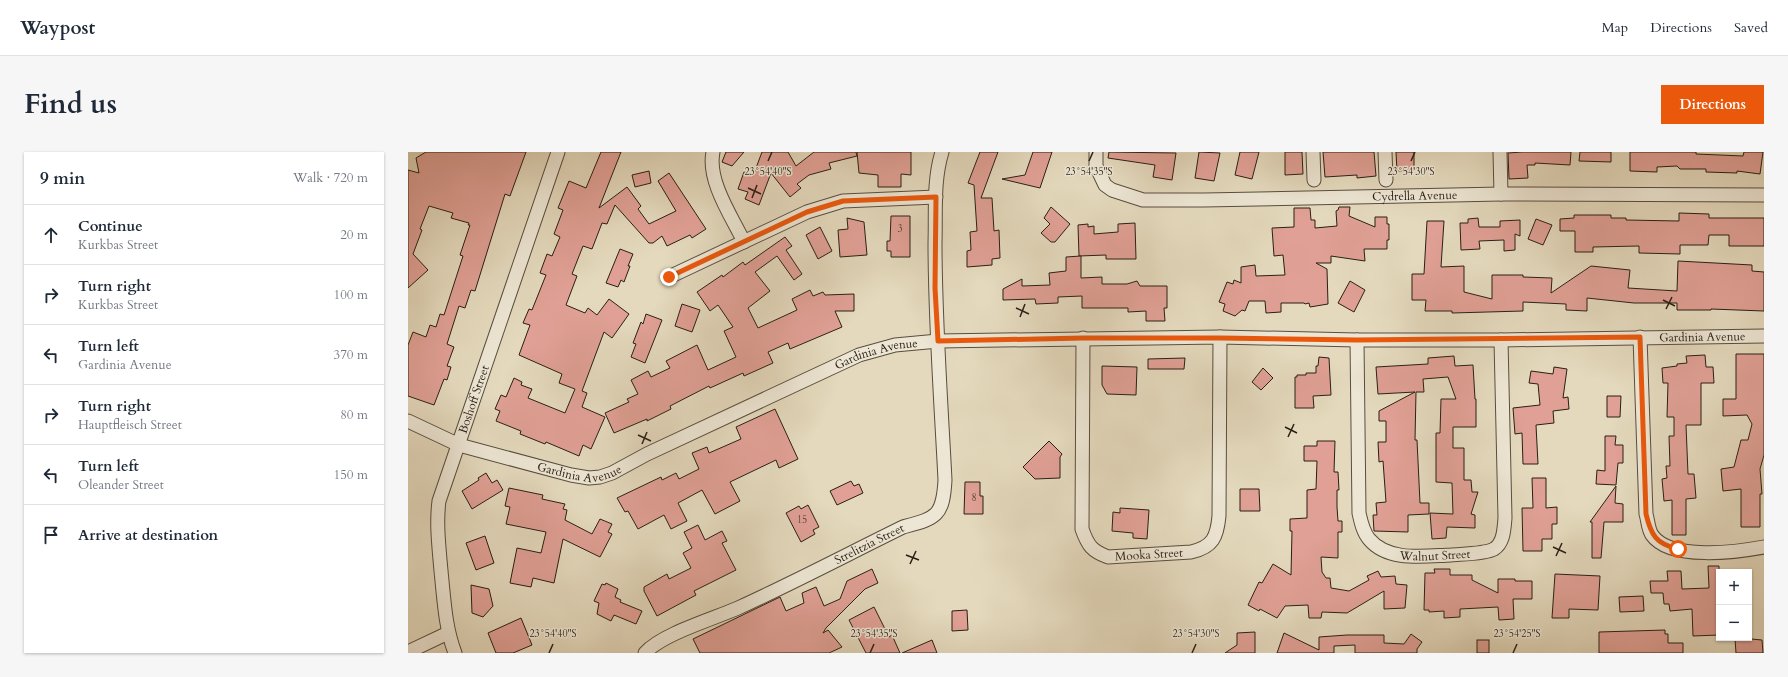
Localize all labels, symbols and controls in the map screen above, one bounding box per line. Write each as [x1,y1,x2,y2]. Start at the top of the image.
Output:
text: Waypost [20,15,95,41]
text: Map [1602,18,1628,37]
text: Directions [1650,18,1712,37]
text: Saved [1734,18,1768,37]
text: Find us [24,85,117,123]
button: Directions [1661,85,1764,124]
text: 23°54'40"S [744,165,792,179]
text: 23°54'35"S [1065,165,1113,179]
text: 23°54'30"S [1387,165,1435,179]
text: 9 min [40,167,85,190]
text: Walk · 720 m [293,169,368,187]
street label: Cydrella Avenue [1372,187,1458,205]
text: Continue [78,216,143,236]
house number: 3 [897,222,903,236]
icon: ahead [40,224,62,246]
text: 20 m [340,226,368,244]
text: Kurkbas Street [78,236,158,254]
route end [660,268,678,286]
text: Turn right [78,276,151,296]
icon: right [40,284,62,306]
text: 100 m [334,286,368,304]
text: Kurkbas Street [78,296,158,314]
street label: Gardinia Avenue [1659,328,1746,346]
street label: Gardinia Avenue [832,335,918,373]
text: Turn left [78,336,139,356]
icon: left [40,344,62,366]
text: 370 m [334,346,368,364]
text: Gardinia Avenue [78,356,172,374]
street label: Boshoff Street [455,363,493,436]
text: Turn right [78,396,151,416]
icon: right [40,404,62,426]
text: 80 m [340,406,368,424]
text: Hauptfleisch Street [78,416,182,434]
text: Turn left [78,456,139,476]
street label: Gardinia Avenue [536,458,625,486]
icon: left [40,464,62,486]
text: 150 m [334,466,368,484]
text: Oleander Street [78,476,164,494]
house number: 8 [971,491,977,505]
house number: 15 [797,513,807,527]
street label: Strelitzia Street [832,520,907,568]
icon: arrive [40,524,62,546]
text: Arrive at destination [78,525,218,545]
route start [1669,540,1687,558]
street label: Mooka Street [1114,544,1184,565]
street label: Walnut Street [1398,546,1471,565]
map controls [1716,569,1752,641]
button: + [1716,569,1752,605]
button: − [1716,605,1752,641]
text: 23°54'40"S [529,627,577,641]
text: 23°54'35"S [850,627,898,641]
text: 23°54'30"S [1172,627,1220,641]
text: 23°54'25"S [1493,627,1541,641]

